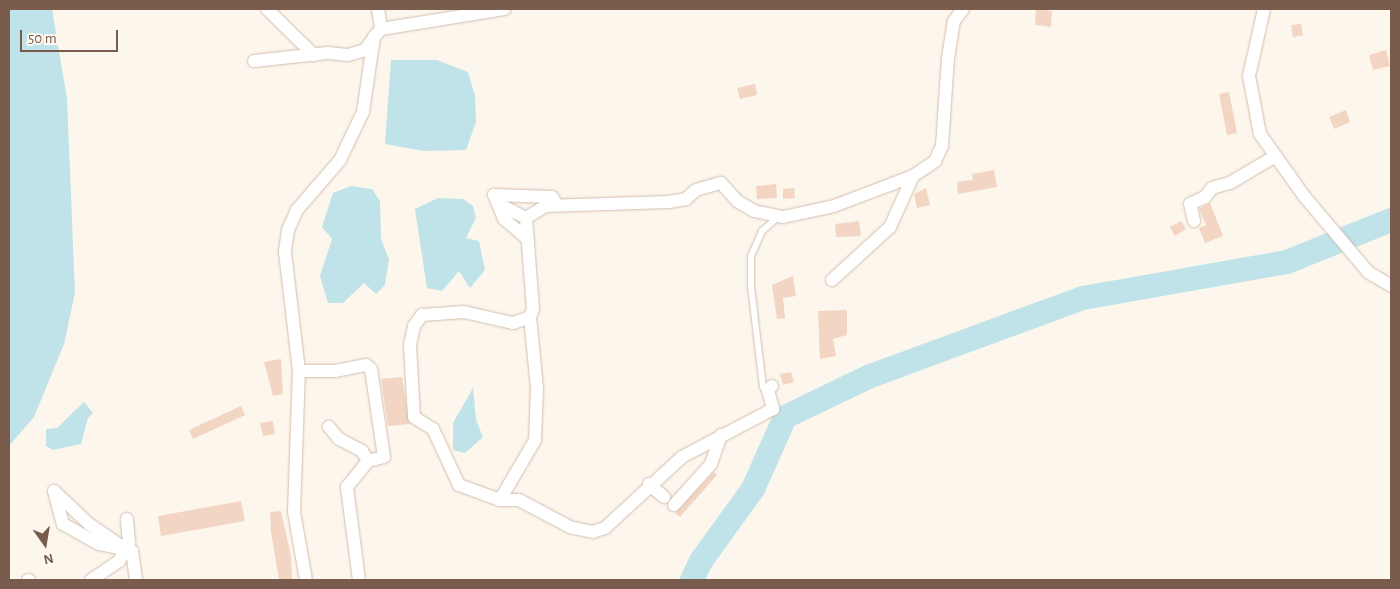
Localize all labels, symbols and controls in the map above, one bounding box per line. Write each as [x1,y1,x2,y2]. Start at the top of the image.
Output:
scale bar [22,20,120,52]
text: 50 m [28,31,57,46]
north arrow [20,519,70,569]
text: N [42,551,55,567]

